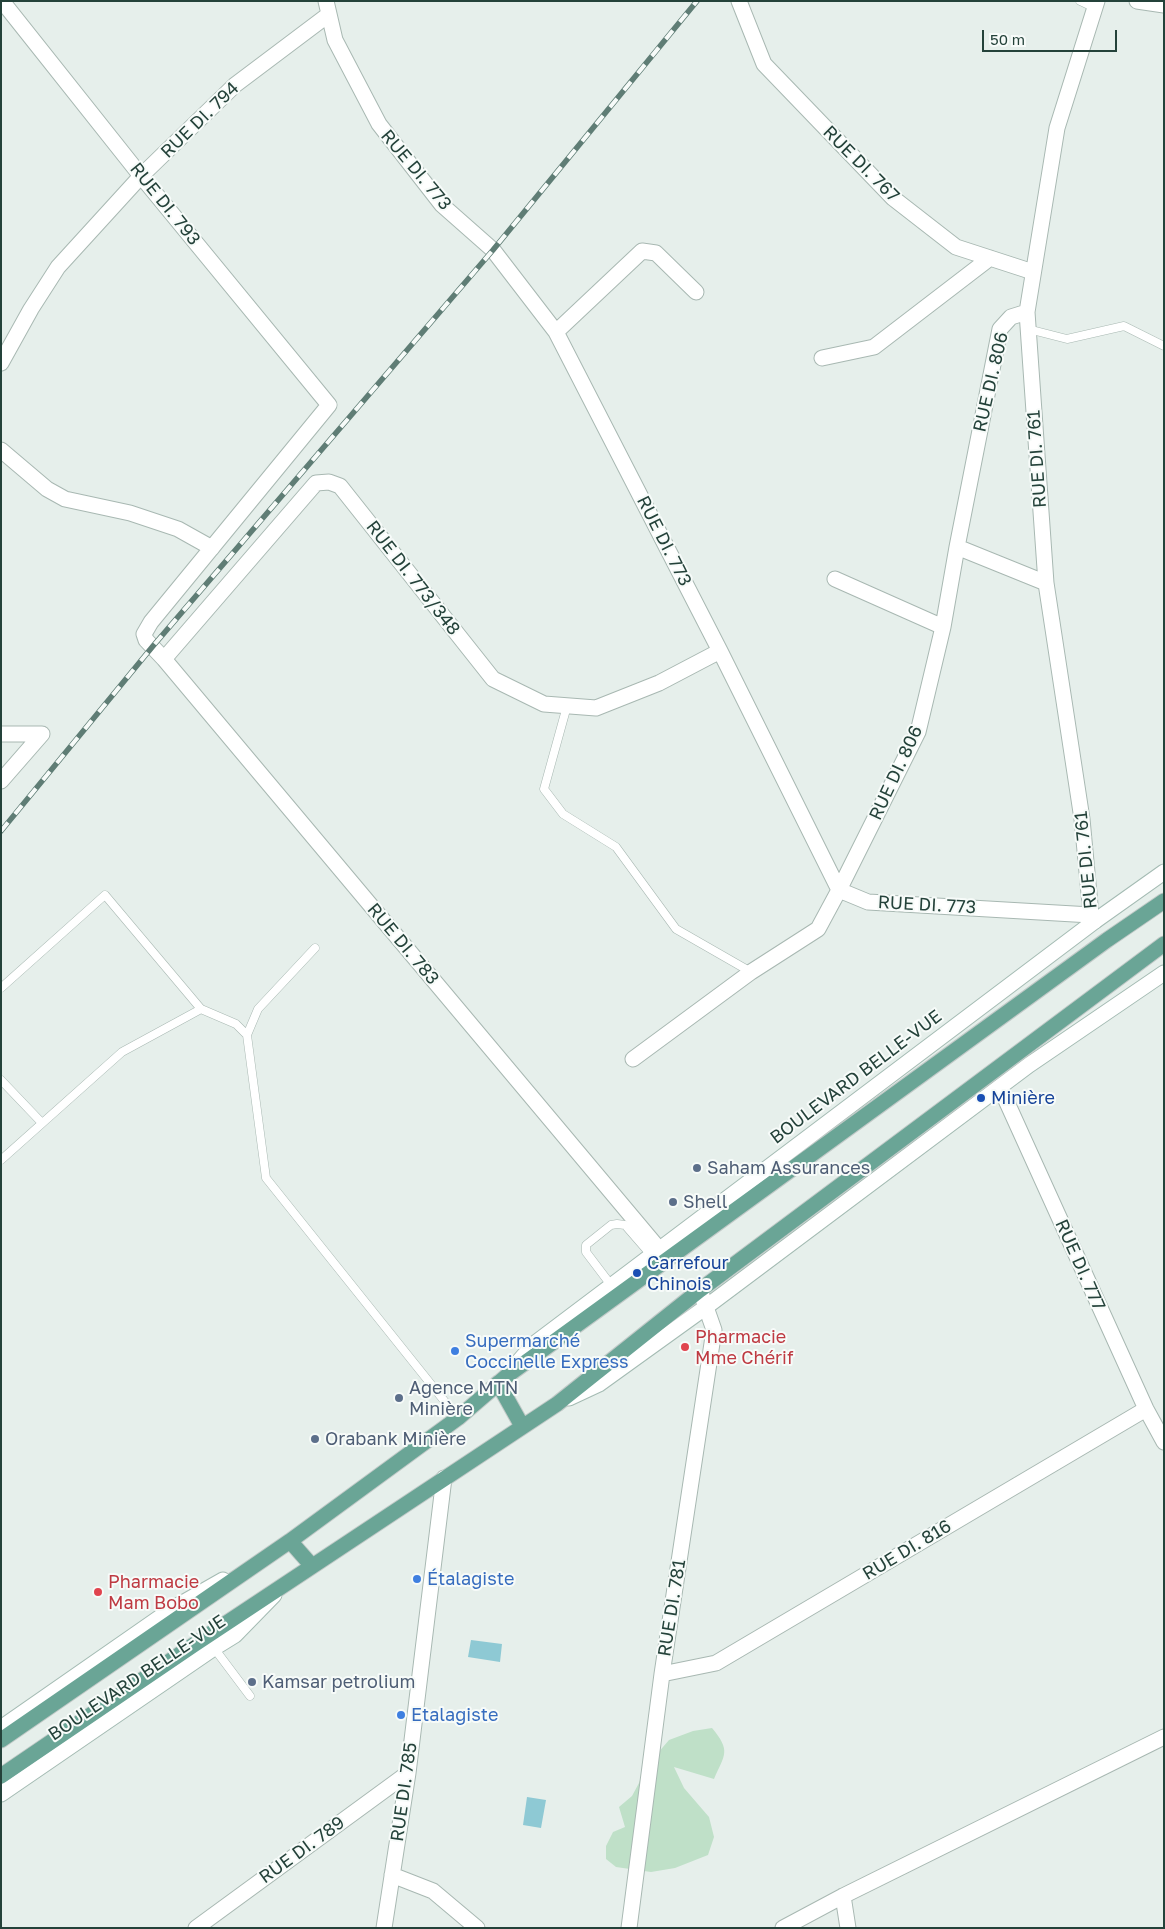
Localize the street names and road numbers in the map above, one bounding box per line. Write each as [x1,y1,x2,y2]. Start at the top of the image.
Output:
street label: RUE DI. 794 [156,77,244,163]
street label: RUE DI. 767 [818,121,904,207]
street label: RUE DI. 773 [376,125,456,215]
street label: RUE DI. 793 [125,158,205,250]
street label: RUE DI. 806 [969,330,1013,434]
street label: RUE DI. 761 [1023,409,1051,509]
street label: RUE DI. 773 [632,492,696,590]
street label: RUE DI. 773/348 [362,516,464,640]
street label: RUE DI. 806 [865,722,927,824]
street label: RUE DI. 761 [1070,810,1102,910]
street label: RUE DI. 773 [877,892,977,918]
street label: RUE DI. 783 [363,899,443,989]
street label: BOULEVARD BELLE-VUE [766,1005,946,1149]
street label: RUE DI. 777 [1050,1216,1110,1314]
street label: RUE DI. 816 [859,1515,955,1585]
street label: RUE DI. 781 [654,1558,690,1658]
street label: BOULEVARD BELLE-VUE [44,1611,230,1745]
street label: RUE DI. 785 [386,1741,422,1843]
street label: RUE DI. 789 [255,1812,349,1888]

